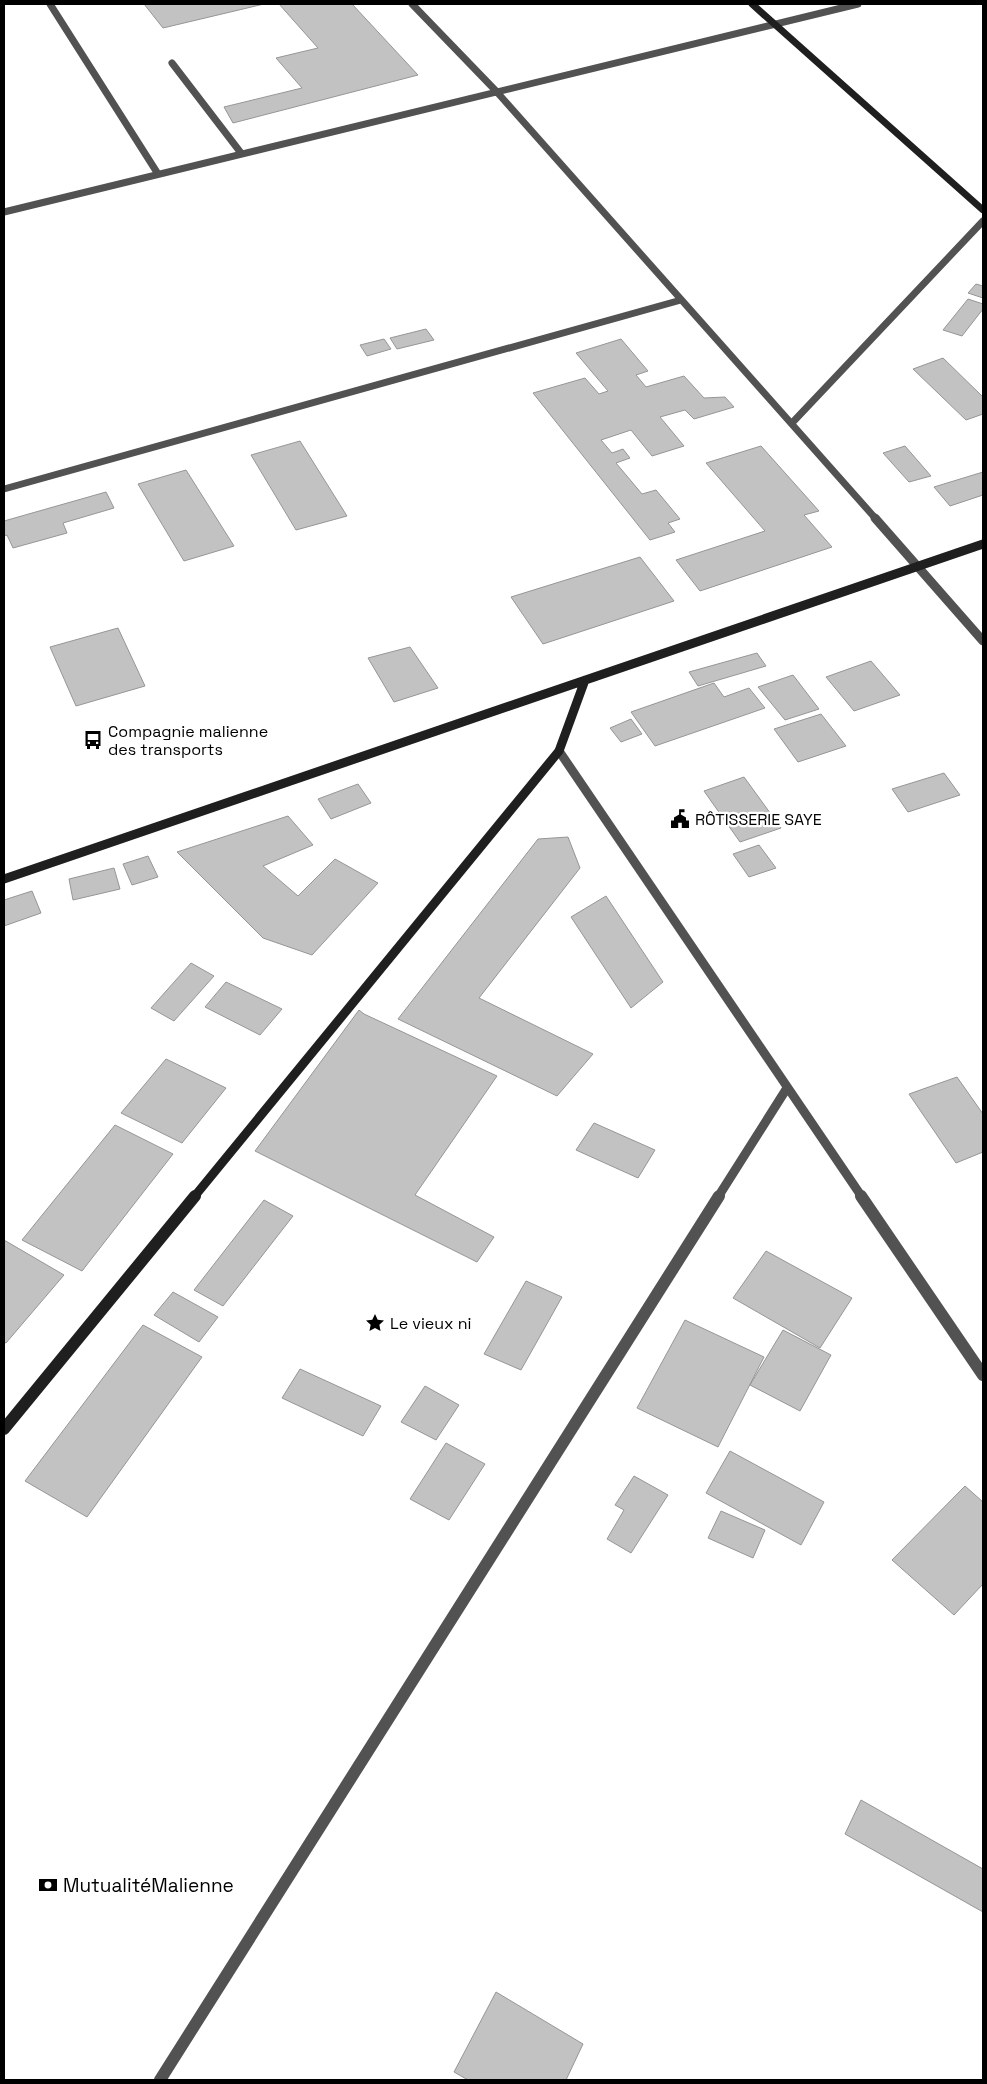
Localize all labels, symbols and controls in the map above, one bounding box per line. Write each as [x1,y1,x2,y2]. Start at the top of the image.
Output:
place label: Compagnie malienne des transports [108,721,268,760]
bus stop icon: Compagnie malienne des transports [82,729,104,751]
public building icon: RÔTISSERIE SAYE [669,808,691,830]
place label: RÔTISSERIE SAYE [695,809,822,830]
place icon: Le vieux ni [364,1312,386,1334]
place label: Le vieux ni [390,1313,471,1334]
place label: MutualitéMalienne [63,1873,234,1898]
bank icon: MutualitéMalienne [37,1874,59,1896]

